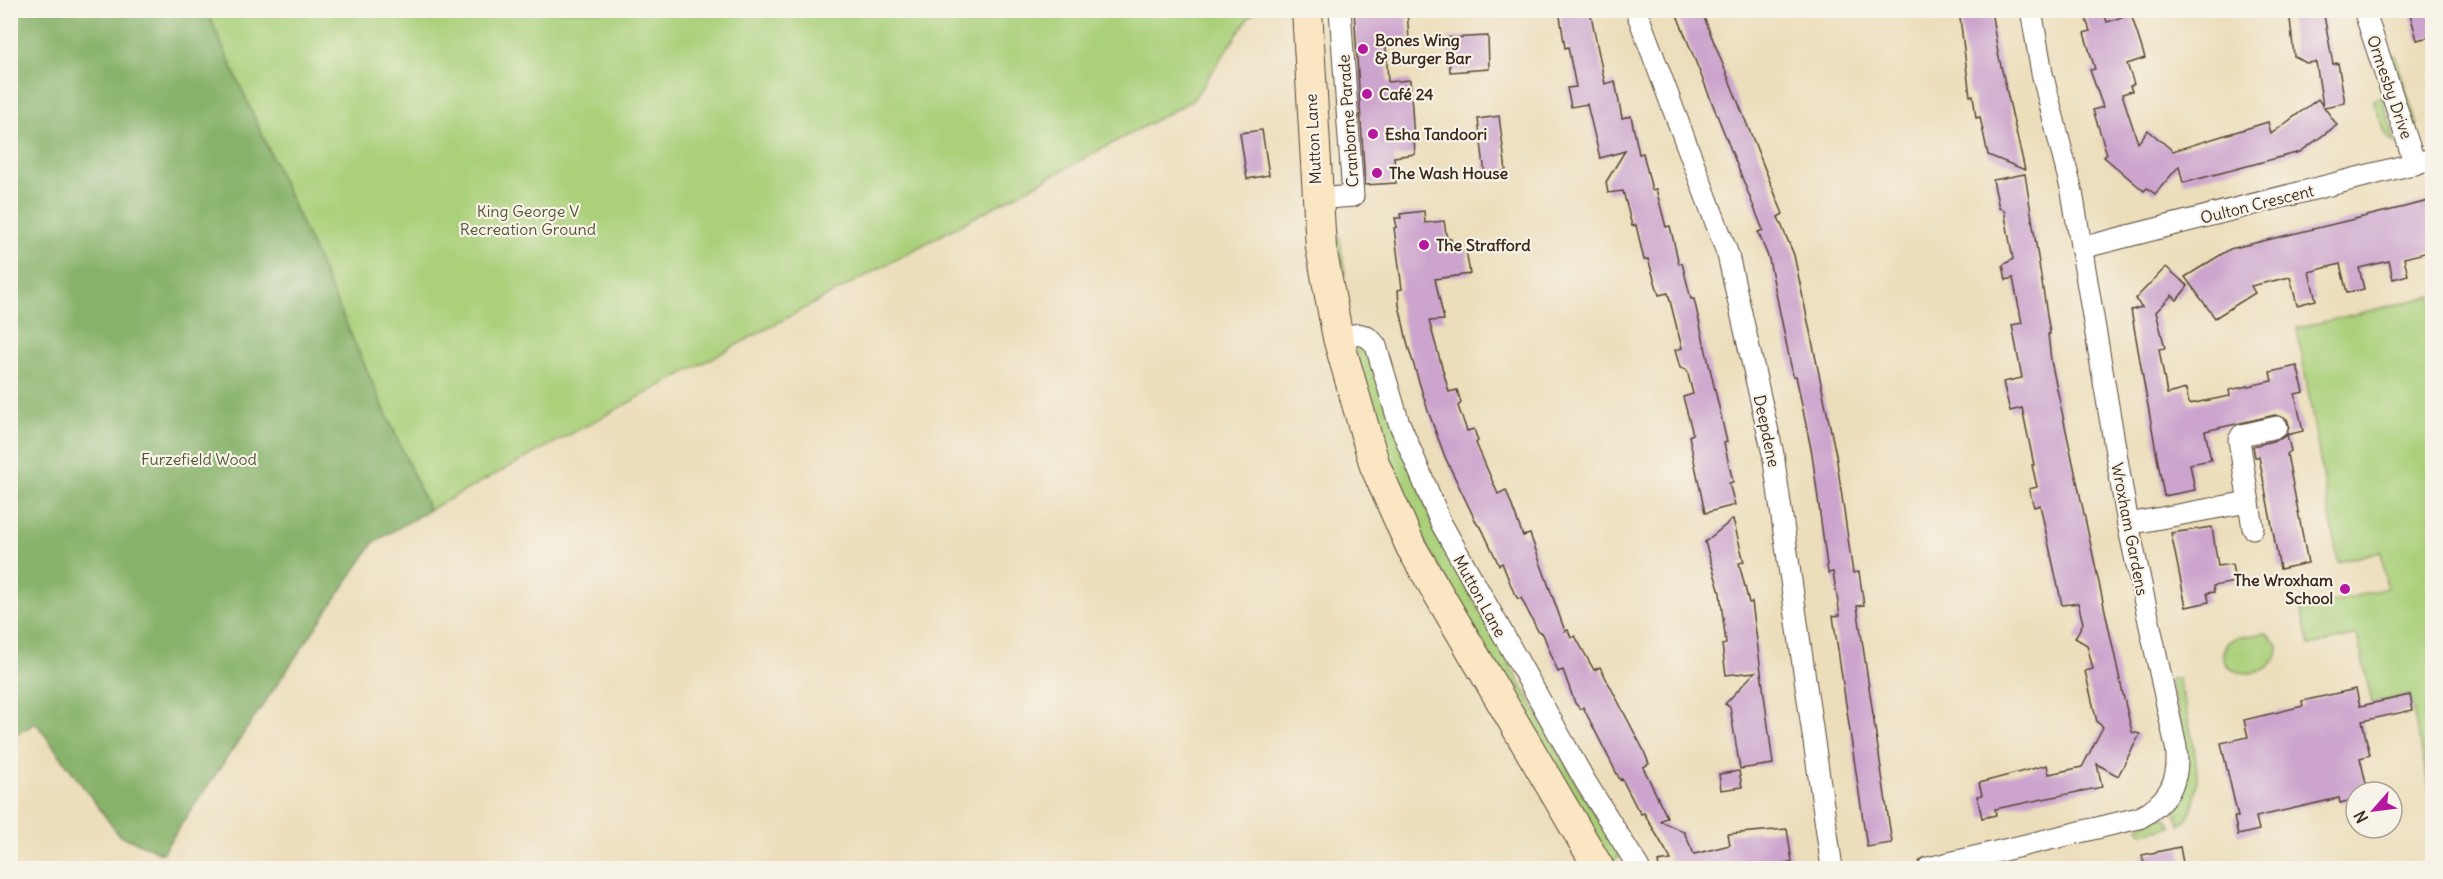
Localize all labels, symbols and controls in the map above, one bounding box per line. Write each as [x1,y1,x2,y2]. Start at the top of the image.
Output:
place label: Bones Wing & Burger Bar [1375,30,1472,69]
street label: Ormesby Drive [2363,32,2417,142]
marker: Bones Wing & Burger Bar [1356,42,1370,56]
street label: Cranborne Parade [1333,54,1363,188]
place label: Café 24 [1379,84,1434,104]
marker: Café 24 [1360,87,1374,101]
street label: Mutton Lane [1301,93,1325,185]
place label: Esha Tandoori [1385,124,1487,144]
marker: Esha Tandoori [1366,127,1380,141]
place label: The Wash House [1389,163,1509,183]
marker: The Wash House [1370,166,1384,180]
street label: Oulton Crescent [2198,180,2316,228]
park label: King George V Recreation Ground [460,201,596,239]
place label: The Strafford [1436,235,1531,255]
marker: The Strafford [1417,238,1431,252]
street label: Deepdene [1750,393,1784,469]
park label: Furzefield Wood [141,449,257,469]
street label: Wroxham Gardens [2107,461,2153,597]
street label: Mutton Lane [1449,551,1511,641]
place label: The Wroxham School [2233,570,2333,608]
marker: The Wroxham School [2338,582,2352,596]
north arrow [2344,780,2404,840]
text: N [2349,807,2372,827]

